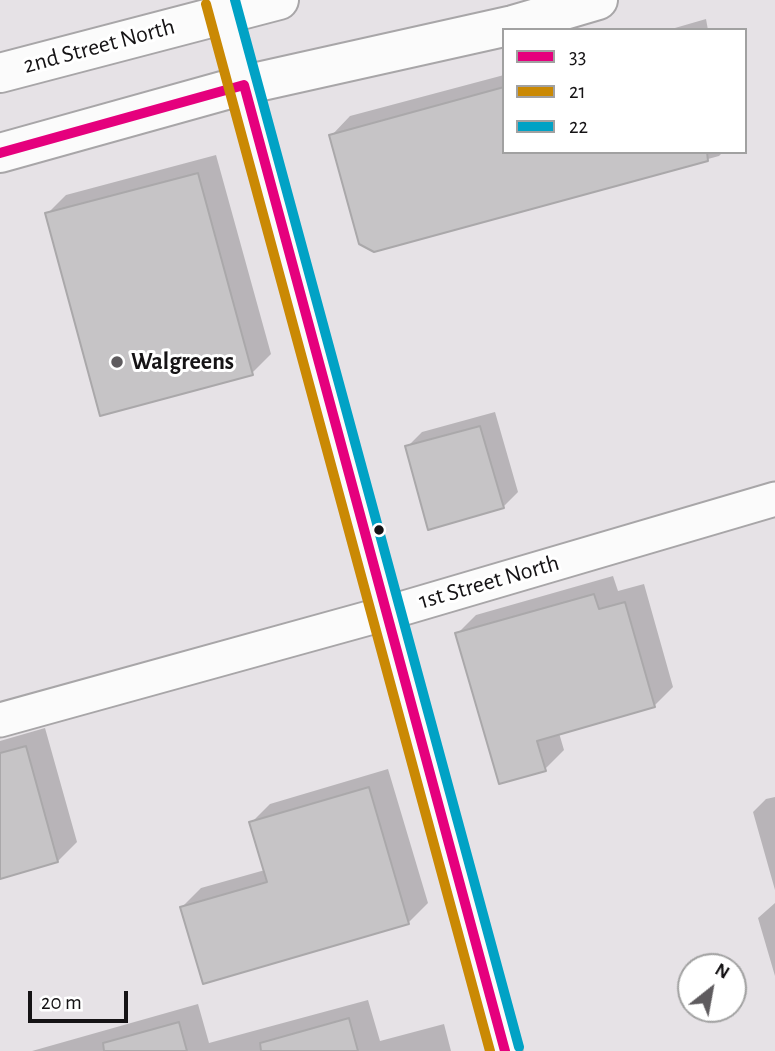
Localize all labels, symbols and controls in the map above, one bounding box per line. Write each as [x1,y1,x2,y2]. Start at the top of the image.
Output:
street label: 2nd Street North [20,12,178,80]
legend [502,28,747,154]
text: 33 [569,46,586,67]
text: 21 [569,81,586,102]
text: 22 [569,116,588,137]
place label: Walgreens [131,348,234,376]
marker: Walgreens [109,354,125,370]
unlabelled marker [372,523,386,537]
street label: 1st Street North [416,548,562,616]
north arrow [677,953,747,1023]
text: N [711,960,733,983]
scale bar [32,978,131,1022]
text: 20 m [41,992,82,1013]

